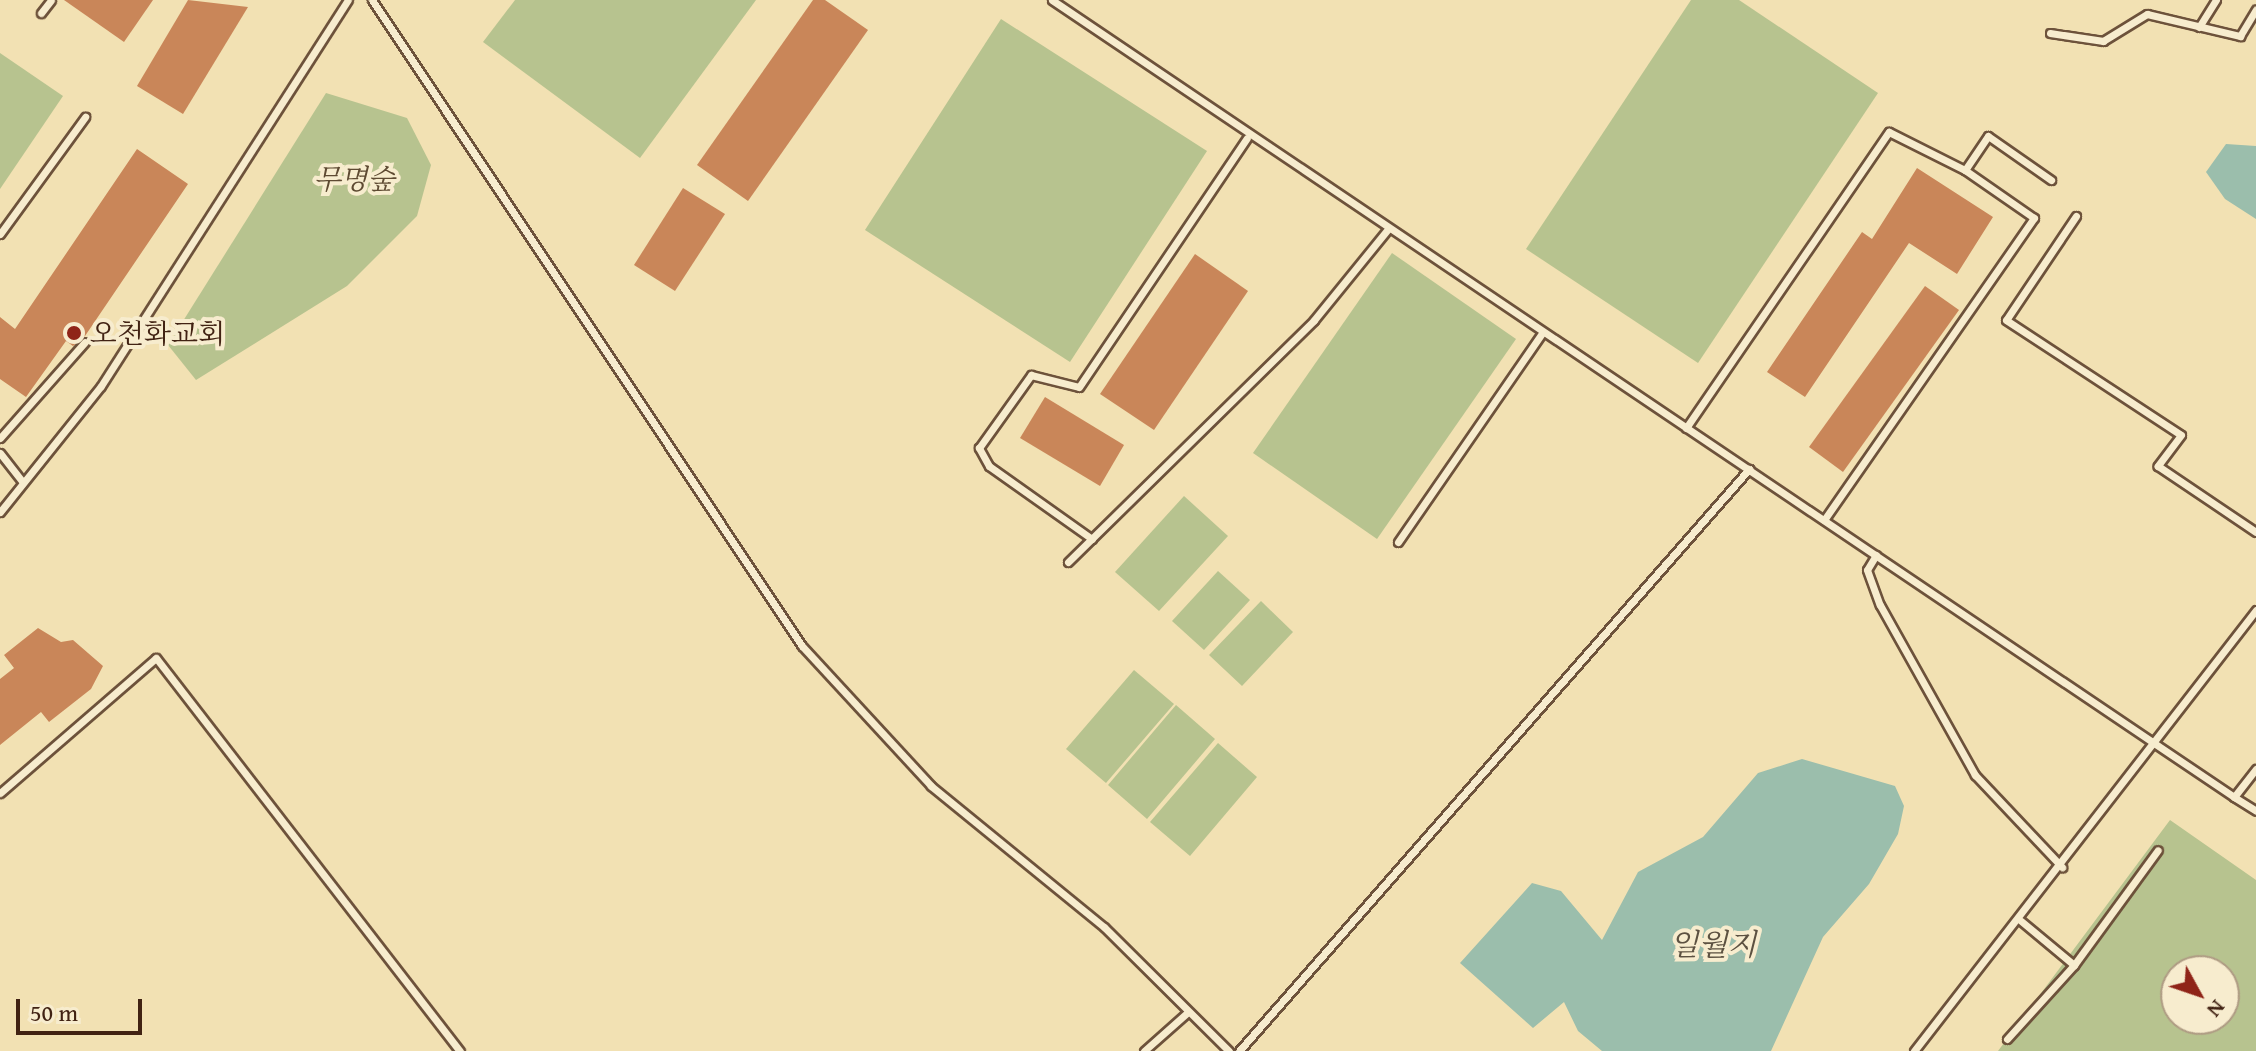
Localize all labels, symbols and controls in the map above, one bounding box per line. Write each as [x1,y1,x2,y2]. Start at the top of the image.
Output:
park label: 무명숲 [313,162,395,196]
place label: 오천화교회 [90,316,225,350]
marker: 오천화교회 [65,324,83,342]
water label: 일월지 [1670,926,1756,962]
north arrow [2160,955,2240,1035]
scale bar [20,983,146,1033]
text: N [2200,993,2234,1025]
text: 50 m [30,995,78,1030]

